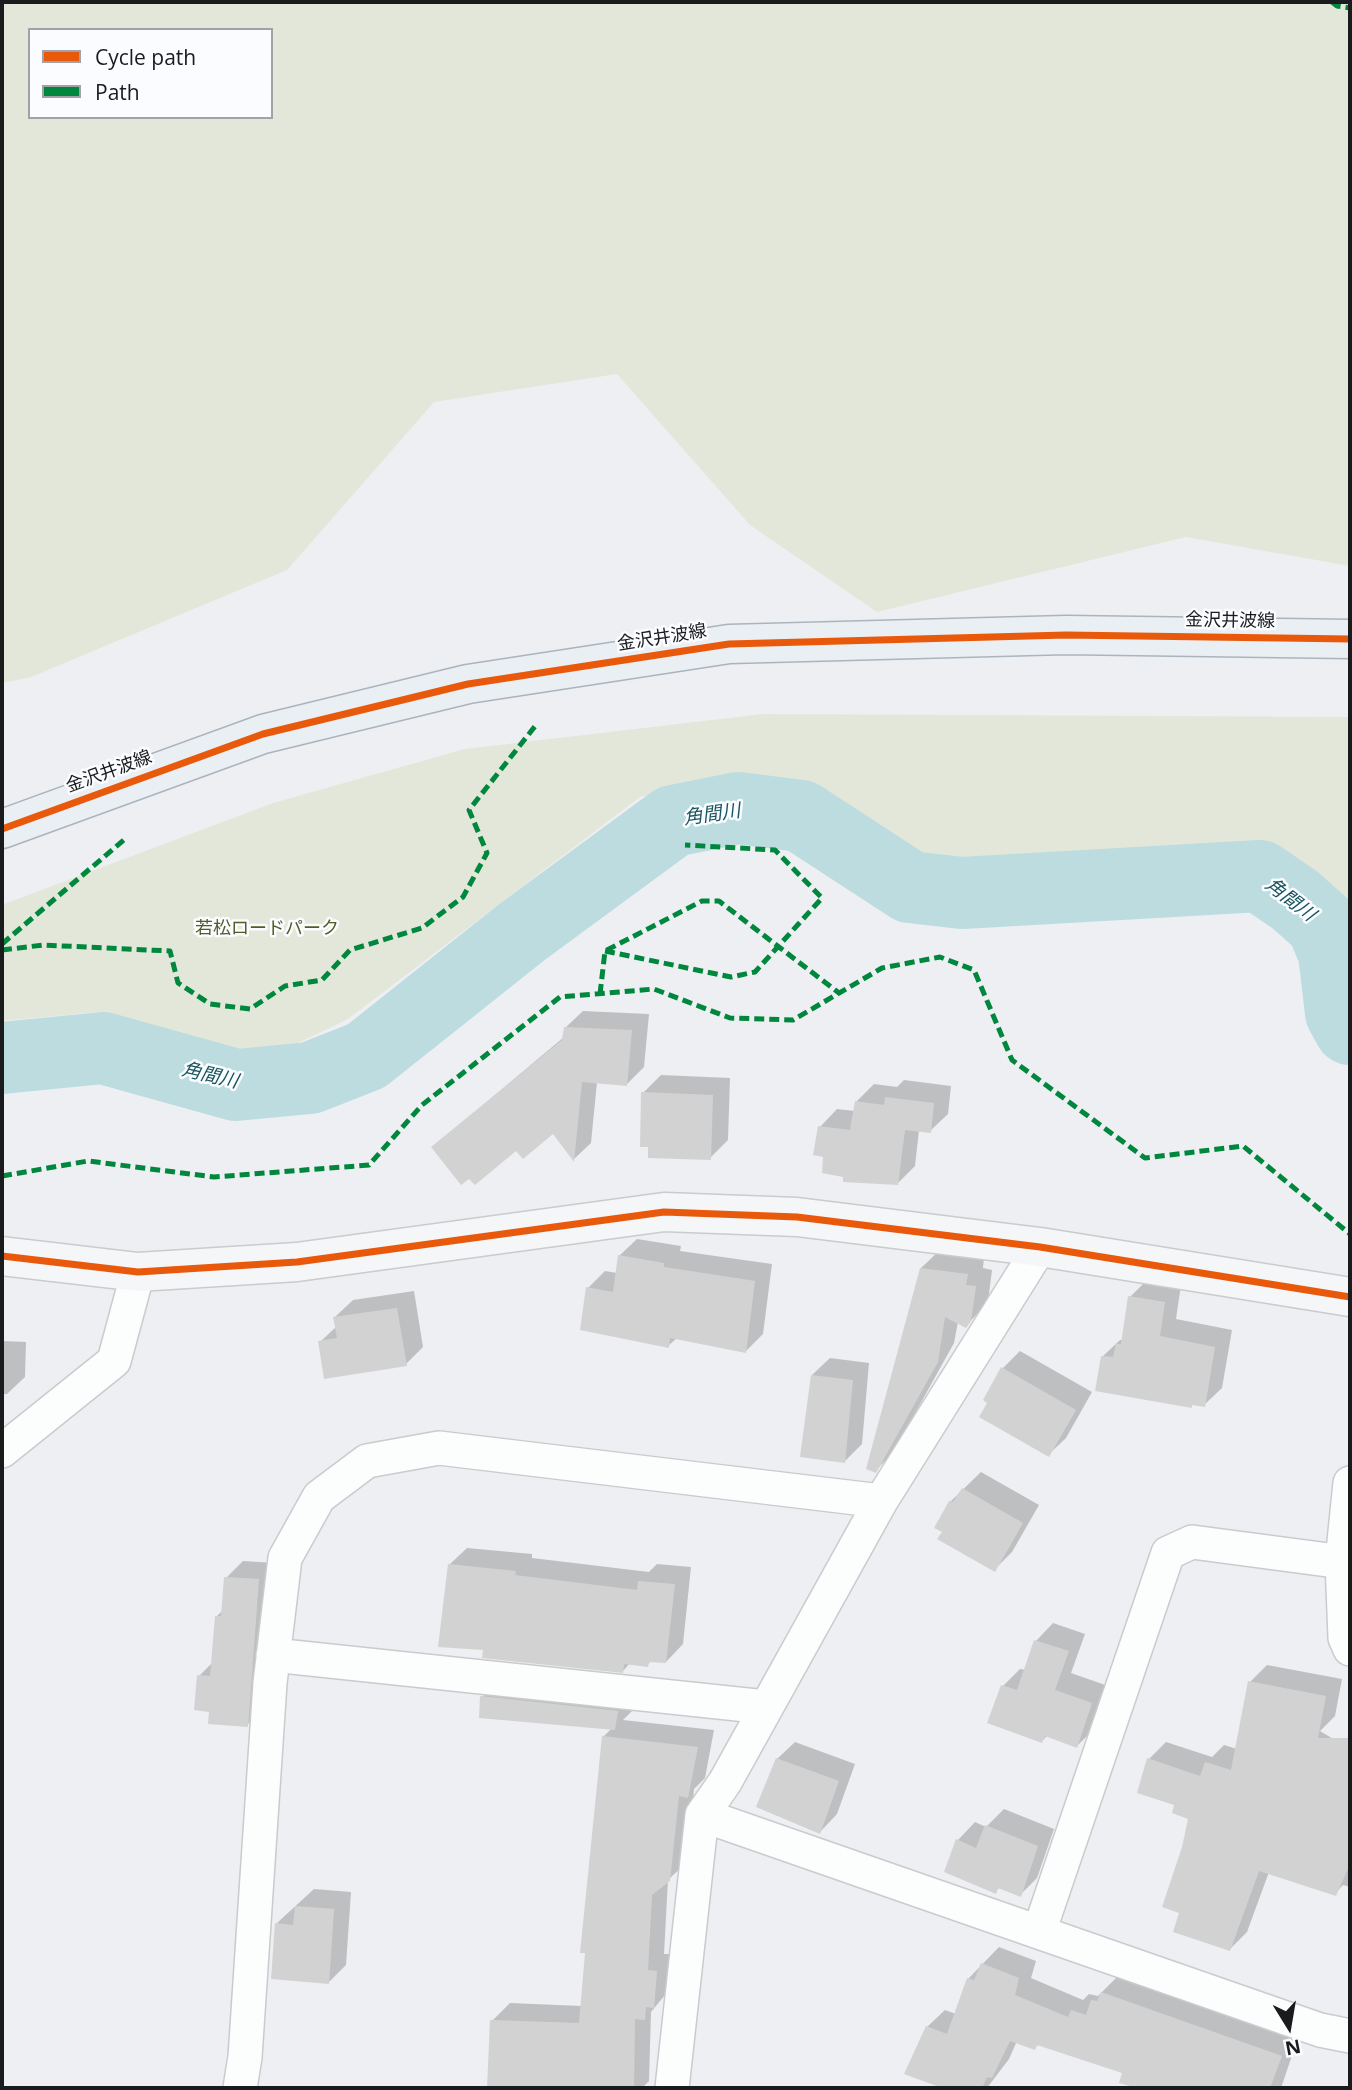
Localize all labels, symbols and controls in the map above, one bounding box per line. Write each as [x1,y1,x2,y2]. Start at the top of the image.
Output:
legend [28,28,273,119]
text: Cycle path [95,43,196,71]
text: Path [95,78,140,106]
street label: 金沢井波線 [1185,609,1275,633]
street label: 金沢井波線 [616,620,708,656]
street label: 金沢井波線 [63,746,155,798]
water label: 角間川 [682,800,742,830]
water label: 角間川 [1261,873,1319,927]
park label: 若松ロードパーク [195,918,339,940]
water label: 角間川 [180,1058,240,1094]
north arrow [1254,1992,1324,2062]
text: N [1283,2033,1303,2062]

